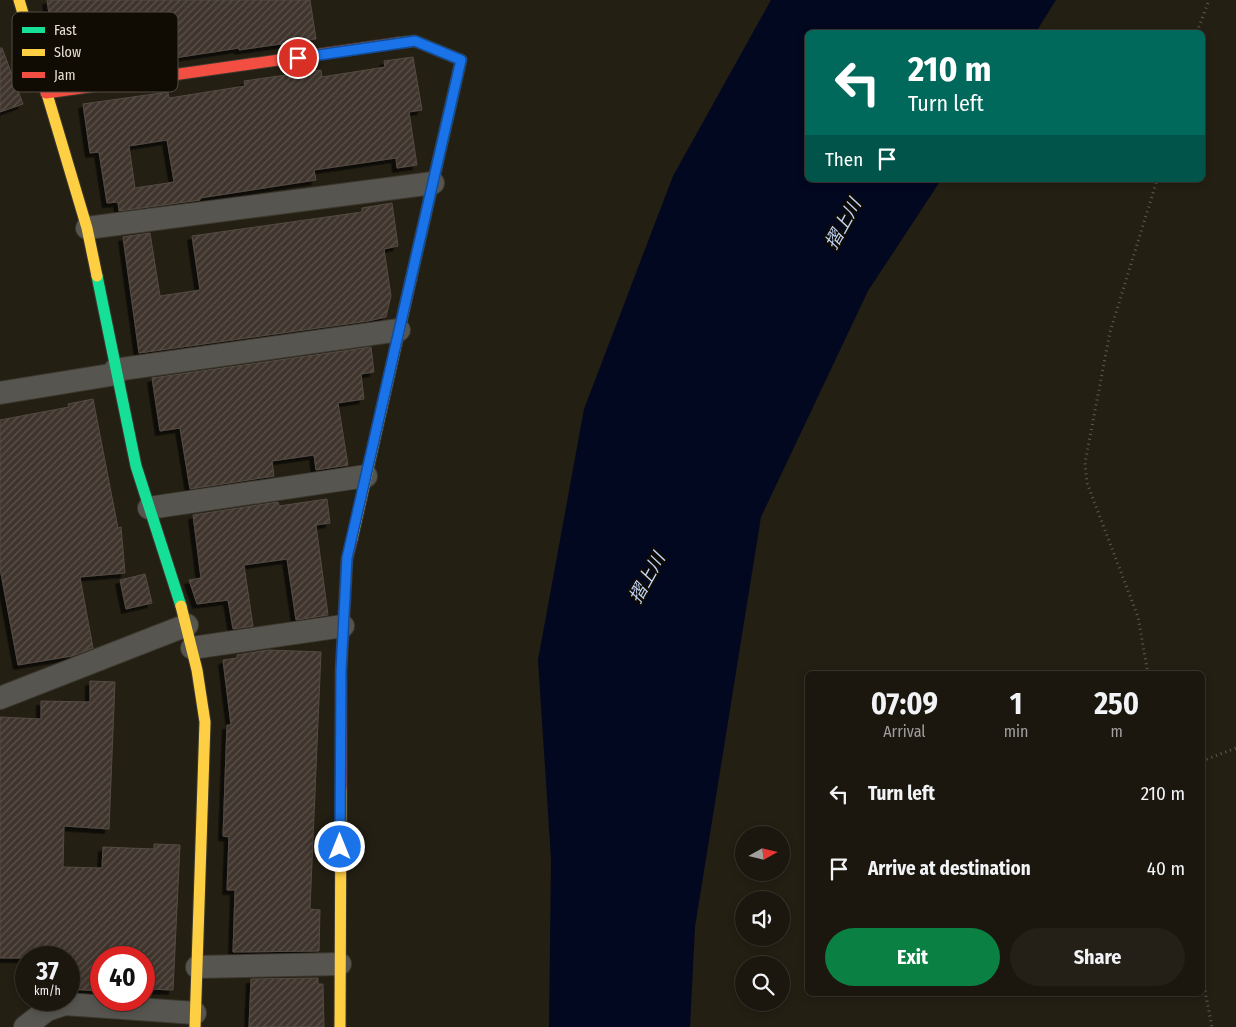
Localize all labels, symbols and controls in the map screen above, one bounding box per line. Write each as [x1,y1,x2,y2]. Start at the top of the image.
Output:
legend [12,12,178,92]
text: Fast [54,22,77,39]
pin [277,37,319,79]
text: Slow [54,44,81,61]
icon: arrive [284,44,312,72]
text: 210 m [908,48,992,90]
icon: left [825,50,890,115]
text: Jam [54,67,75,84]
text: Turn left [908,90,984,117]
icon: arrive [873,145,901,173]
text: Then [825,148,863,171]
water label: 摺上川 [820,193,867,253]
water label: 摺上川 [624,547,671,607]
text: 07:09 [871,686,938,722]
text: 1 [1010,686,1022,722]
text: 250 [1094,686,1139,722]
text: Arrival [883,722,926,741]
text: min [1004,722,1028,741]
text: m [1111,722,1123,741]
icon: left [825,780,853,808]
text: Turn left [868,782,935,805]
text: 210 m [1141,782,1185,805]
position arrow [313,820,365,872]
north arrow [735,826,790,881]
map controls [735,826,790,1011]
icon: arrive [825,855,853,883]
text: Arrive at destination [868,857,1031,880]
text: 40 m [1147,857,1185,880]
button: sound [735,891,790,946]
button: Exit [825,928,1000,986]
button: Share [1010,928,1185,986]
speed limit sign: 40 [90,946,155,1011]
button: search [735,956,790,1011]
text: 37 [36,957,59,987]
text: km/h [34,984,61,998]

